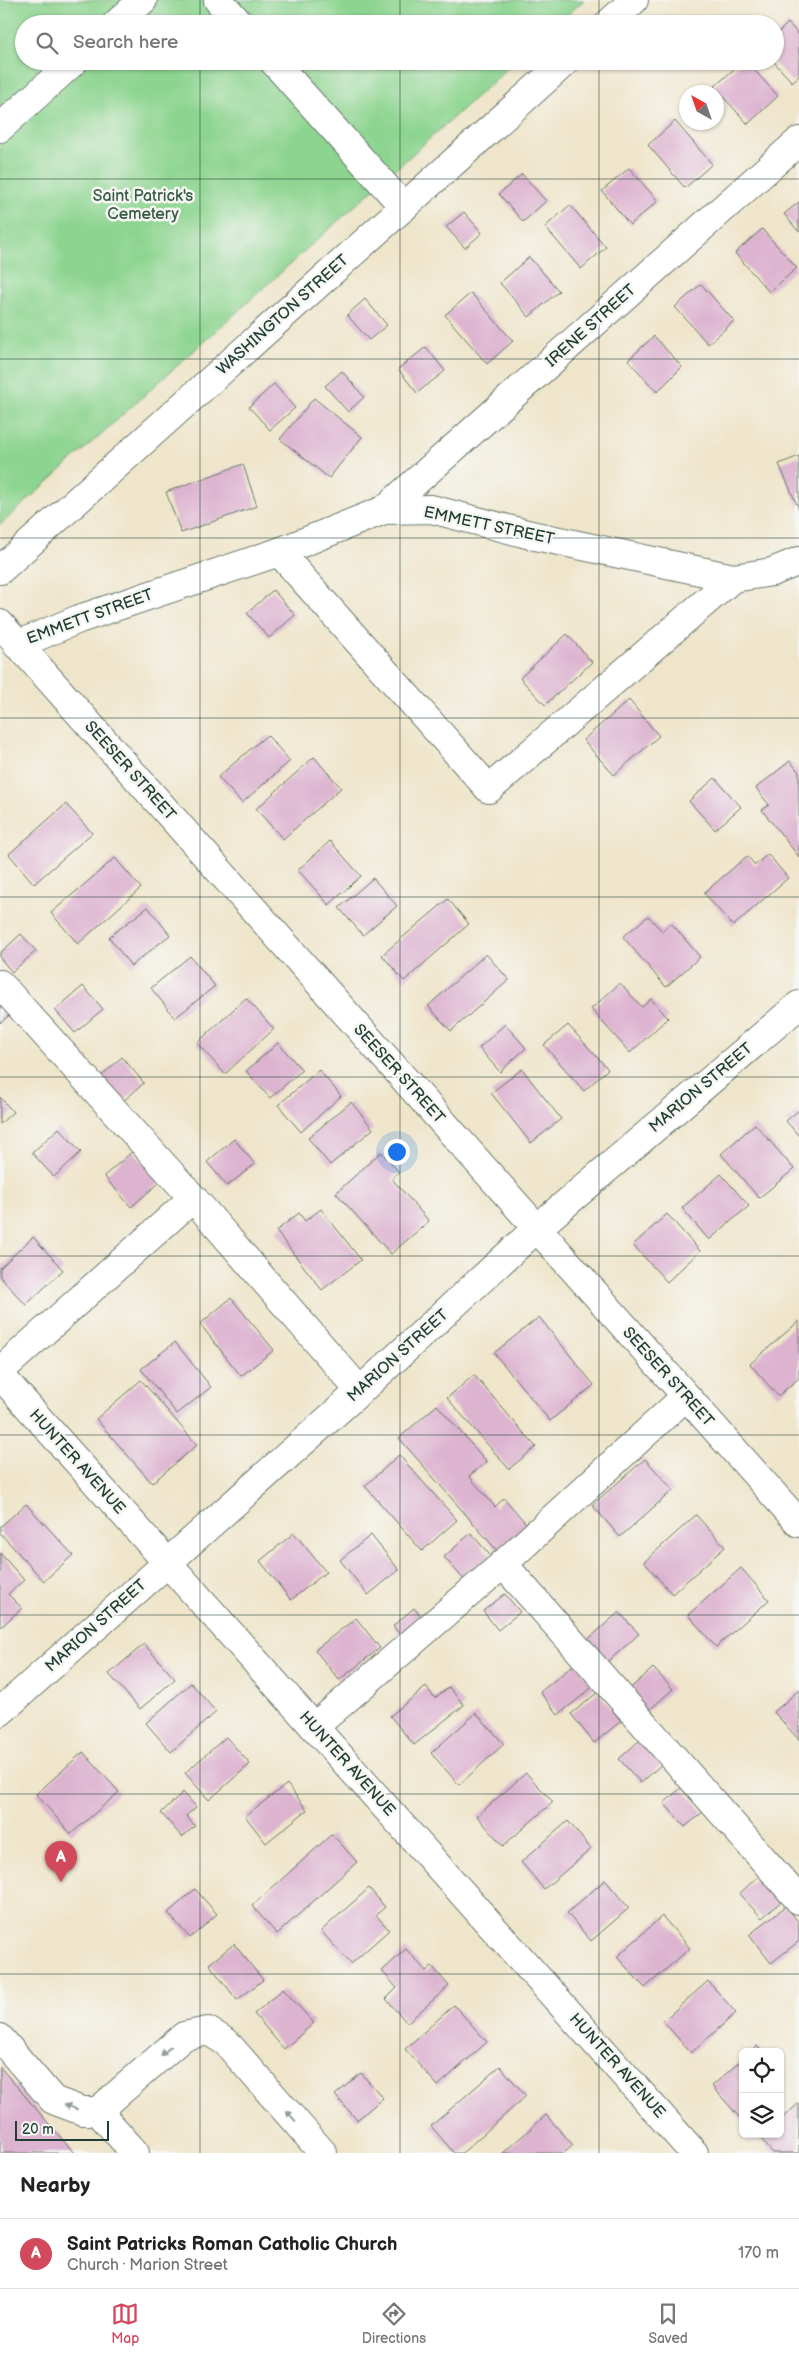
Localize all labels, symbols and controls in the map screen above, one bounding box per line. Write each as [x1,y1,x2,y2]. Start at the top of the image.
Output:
search box [15,15,784,70]
icon: search [33,29,61,57]
text: Search here [73,31,178,54]
north arrow [679,85,724,130]
park label: Saint Patrick's Cemetery [93,187,193,224]
street label: WASHINGTON STREET [213,251,353,379]
street label: IRENE STREET [542,280,640,371]
street label: EMMETT STREET [422,503,556,549]
street label: EMMETT STREET [24,585,156,649]
street label: SEESER STREET [80,717,180,825]
street label: SEESER STREET [349,1020,449,1128]
street label: MARION STREET [645,1039,757,1137]
your location [384,1139,410,1165]
street label: MARION STREET [344,1305,453,1406]
street label: SEESER STREET [618,1323,718,1431]
street label: HUNTER AVENUE [25,1406,129,1518]
street label: MARION STREET [42,1575,151,1676]
street label: HUNTER AVENUE [295,1708,399,1820]
pin: A [45,1841,77,1882]
street label: HUNTER AVENUE [565,2010,669,2122]
one-way arrow [160,2046,173,2057]
map controls [739,2048,784,2138]
button: locate [739,2048,784,2093]
button: layers [739,2093,784,2138]
one-way arrow [63,2103,78,2111]
one-way arrow [285,2110,296,2123]
scale bar [15,2118,109,2141]
text: 20 m [22,2121,54,2138]
text: Nearby [20,2173,90,2198]
text: Saint Patricks Roman Catholic Church [67,2233,397,2256]
text: A [31,2244,41,2263]
text: 170 m [738,2244,779,2263]
text: Church · Marion Street [67,2256,228,2275]
tab: Map [111,2300,139,2347]
tab: Directions [362,2300,426,2347]
tab: Saved [648,2300,688,2347]

